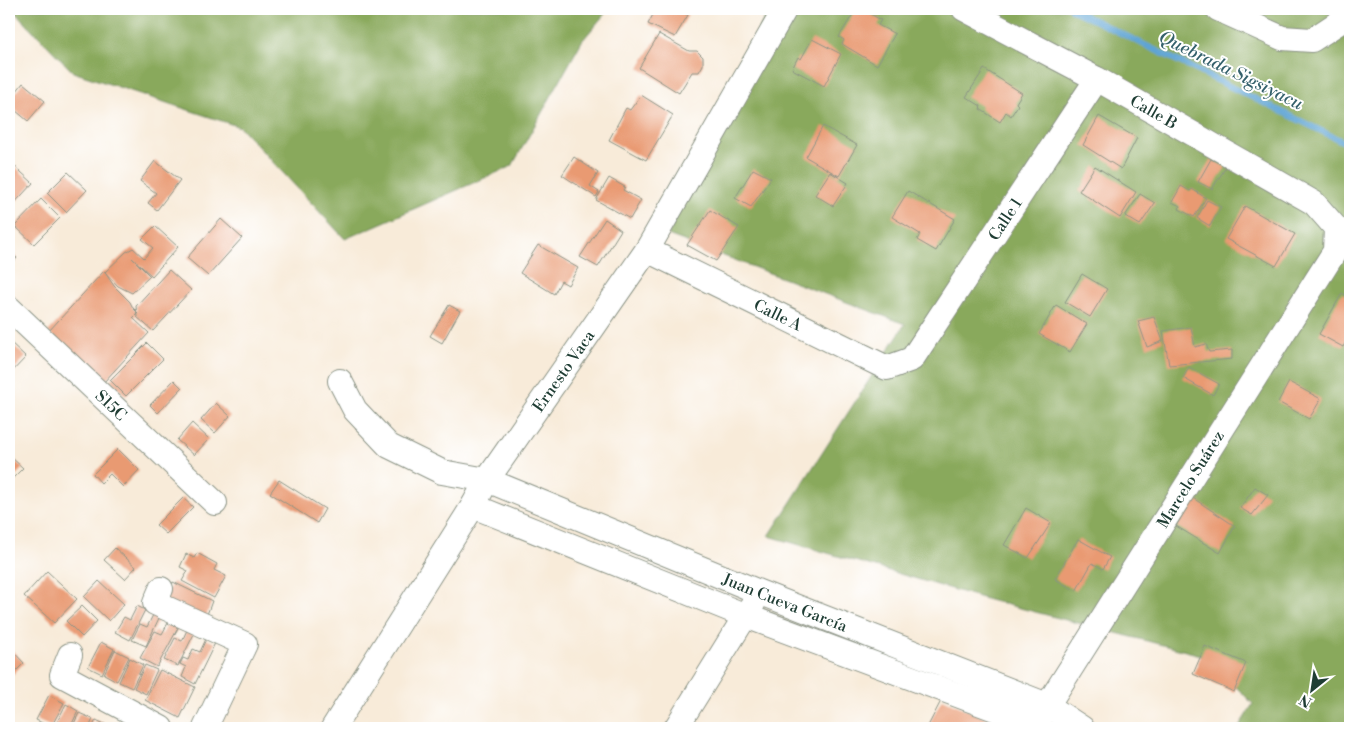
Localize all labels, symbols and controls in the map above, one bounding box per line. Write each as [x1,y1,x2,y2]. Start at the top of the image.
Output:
water label: Quebrada Sigsiyacu [1155,25,1307,116]
street label: Calle B [1126,91,1181,134]
street label: Calle 1 [984,194,1027,244]
street label: Calle A [750,295,806,336]
street label: Ernesto Vaca [528,326,600,416]
street label: S15C [91,386,131,425]
street label: Marcelo Suárez [1153,427,1229,532]
street label: Juan Cueva García [718,569,851,637]
north arrow [1286,664,1336,714]
text: N [1297,690,1315,711]

